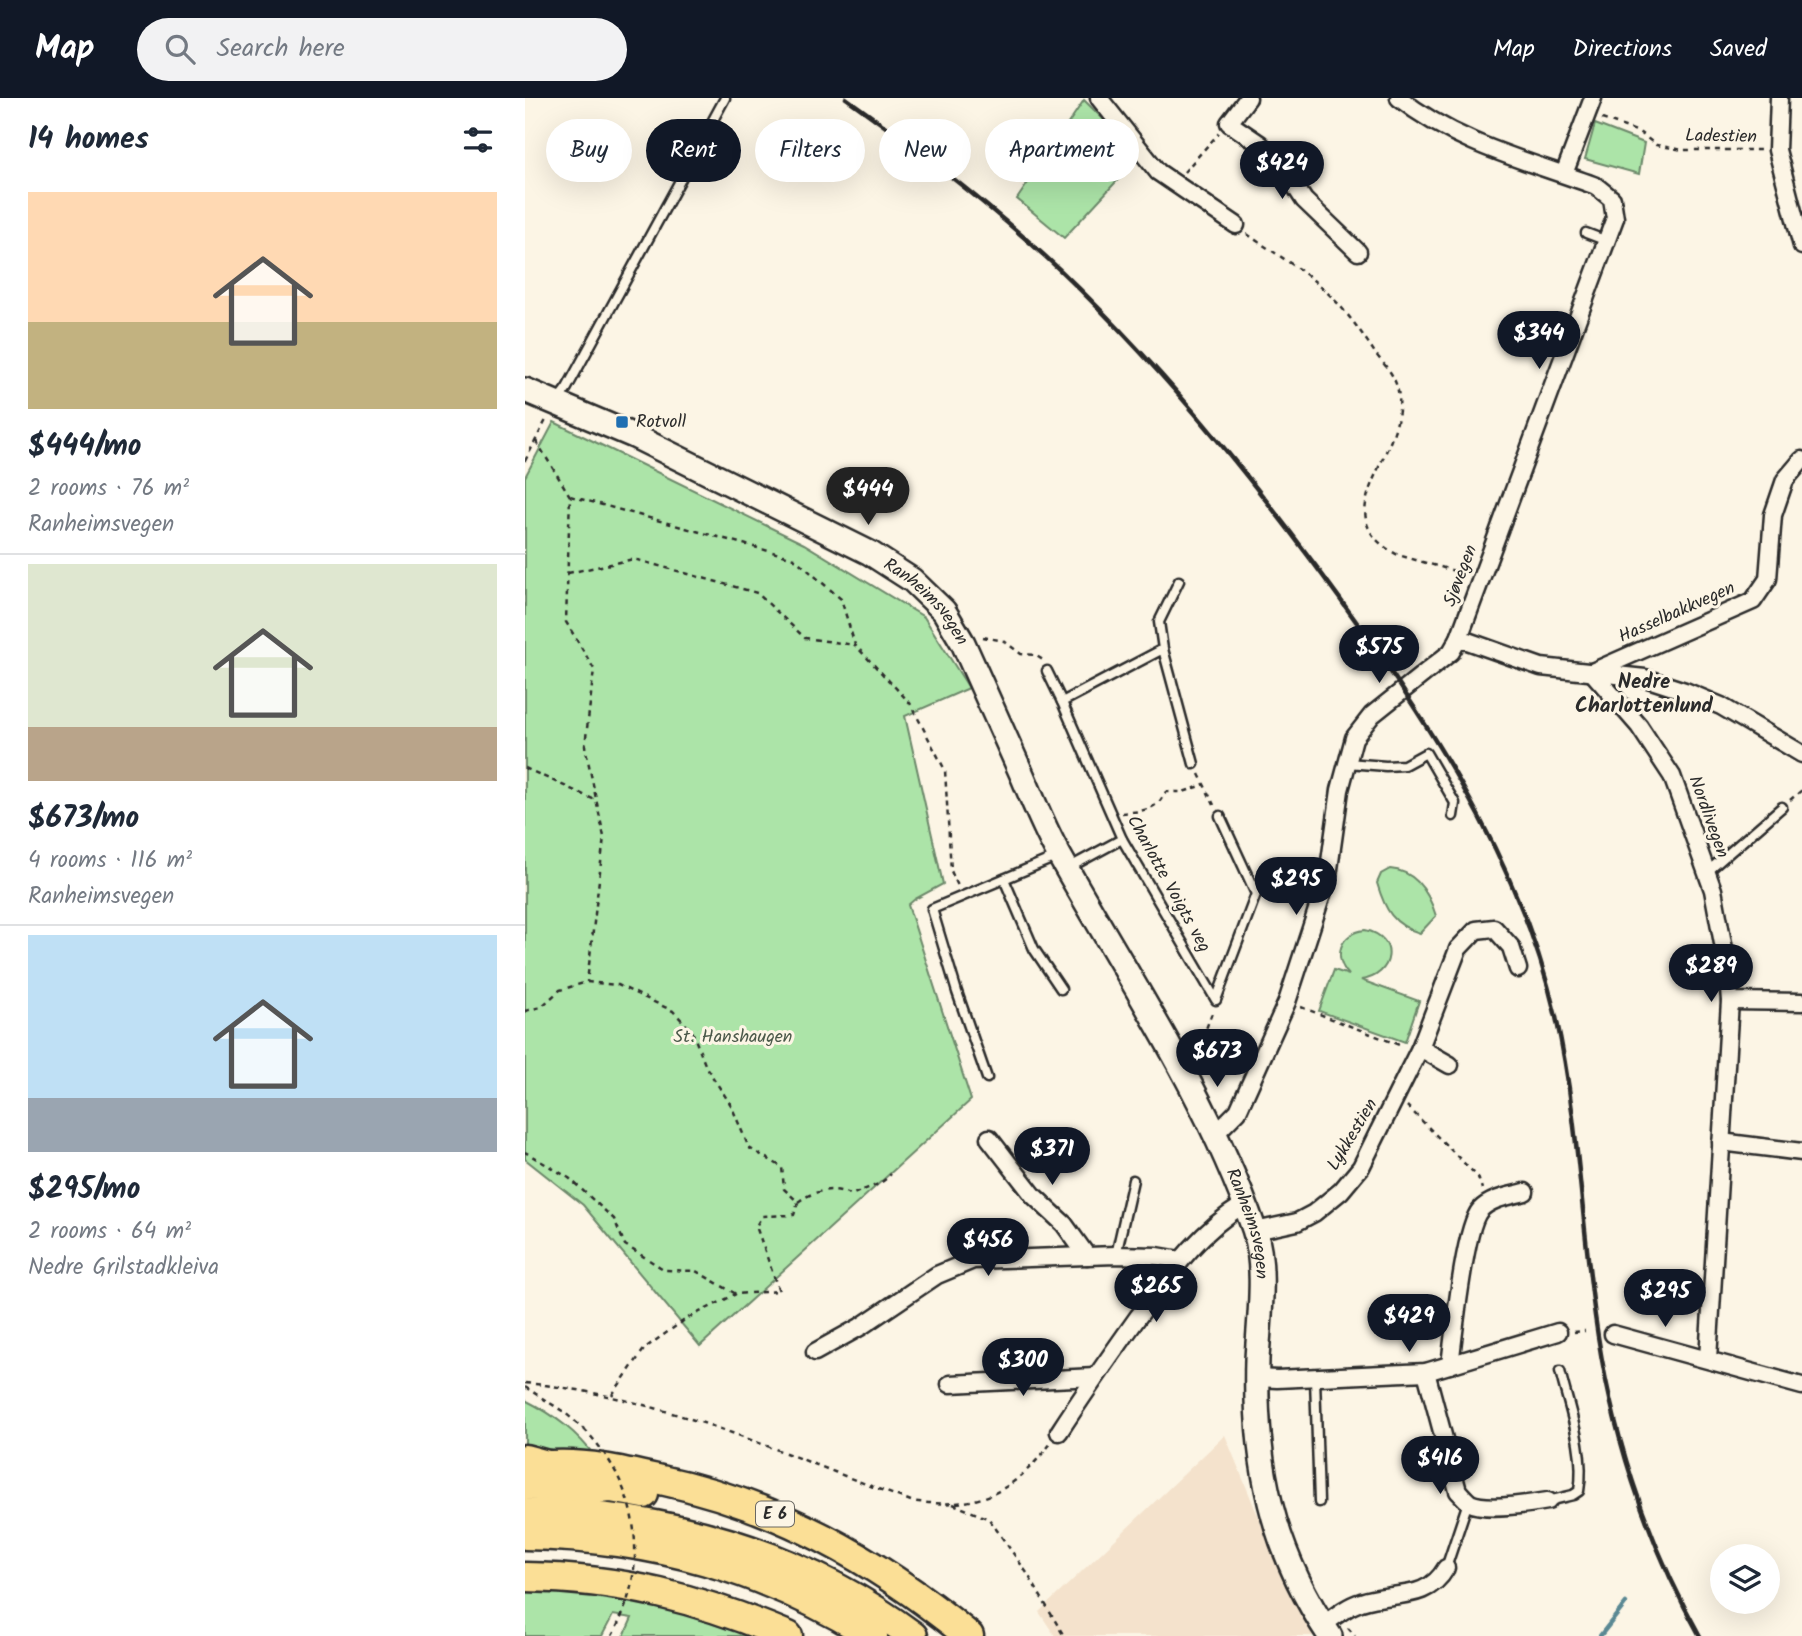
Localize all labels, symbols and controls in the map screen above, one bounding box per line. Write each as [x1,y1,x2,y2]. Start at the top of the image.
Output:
search box [137,18,627,81]
text: Map [35,23,95,76]
text: Search here [217,28,345,70]
icon: search [161,30,199,68]
text: Map [1493,30,1535,69]
text: Directions [1573,30,1672,69]
text: Saved [1710,30,1767,69]
text: 14 homes [28,116,149,164]
chip: Buy [546,119,632,182]
chip: Rent [646,119,741,182]
chip: Filters [755,119,865,182]
chip: New [879,119,971,182]
chip: Apartment [985,119,1139,182]
icon: filters [459,121,497,159]
street label: Ladestien [1685,122,1757,152]
pin: $424 [1241,141,1323,201]
text: $424 [1256,146,1308,182]
icon: home [200,238,326,364]
pin: $344 [1498,312,1580,371]
text: $344 [1513,316,1565,352]
place label: Rotvoll [636,408,687,437]
marker: Rotvoll [614,414,630,430]
text: $444/mo [28,423,142,471]
pin: $444 [827,468,909,527]
text: 2 rooms · 76 m² [28,471,189,507]
text: $444 [842,472,894,508]
text: Ranheimsvegen [28,507,174,543]
street label: Sjøvegen [1436,541,1486,611]
street label: Ranheimsvegen [877,551,976,651]
street label: Hasselbakkvegen [1614,574,1740,652]
icon: home [200,610,326,736]
pin: $575 [1338,626,1420,685]
text: $575 [1355,630,1403,666]
district label: Nedre Charlottenlund [1575,666,1714,723]
street label: Nordlivegen [1680,772,1736,862]
text: $673/mo [28,795,139,843]
street label: Charlotte Voigts veg [1118,810,1218,958]
text: 4 rooms · 116 m² [28,843,192,879]
pin: $295 [1255,858,1337,917]
text: $295 [1271,862,1321,898]
text: Ranheimsvegen [28,879,174,915]
pin: $289 [1670,944,1752,1004]
text: $289 [1685,949,1737,985]
icon: home [200,981,326,1107]
park label: St. Hanshaugen [674,1023,792,1052]
pin: $673 [1176,1030,1258,1089]
text: $673 [1192,1034,1242,1070]
street label: Lykkestien [1320,1093,1386,1177]
pin: $371 [1011,1128,1093,1187]
text: $371 [1030,1132,1074,1168]
street label: Ranheimsvegen [1218,1164,1276,1279]
text: $295/mo [28,1166,140,1214]
text: 2 rooms · 64 m² [28,1214,191,1250]
pin: $456 [947,1218,1029,1278]
text: $456 [963,1223,1013,1259]
text: Nedre Grilstadkleiva [28,1250,219,1286]
pin: $265 [1115,1264,1197,1324]
text: $265 [1130,1269,1182,1305]
pin: $295 [1624,1270,1706,1329]
text: $295 [1640,1274,1690,1310]
pin: $429 [1368,1294,1450,1354]
text: $429 [1383,1299,1435,1335]
pin: $300 [982,1338,1064,1398]
text: $300 [998,1343,1048,1379]
pin: $416 [1399,1436,1481,1496]
text: $416 [1417,1441,1463,1477]
road number: E 6 [756,1502,794,1526]
map controls [1710,1544,1780,1614]
button: layers [1710,1544,1780,1614]

